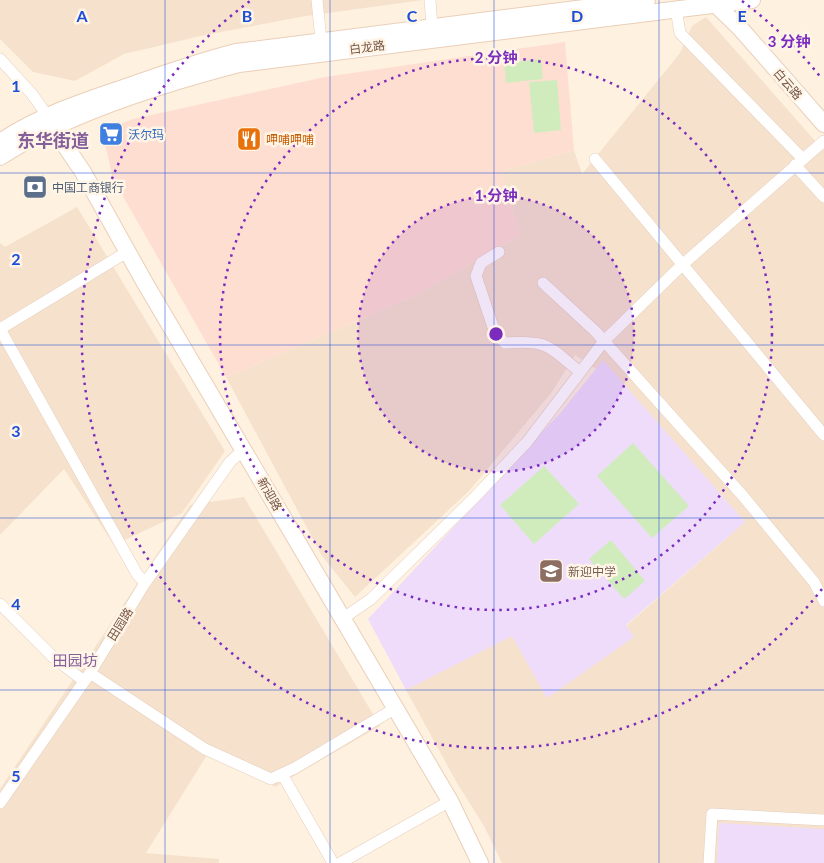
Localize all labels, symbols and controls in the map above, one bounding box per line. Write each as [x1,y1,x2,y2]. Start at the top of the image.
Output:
text: A [75,6,88,25]
text: B [242,6,252,25]
text: C [407,6,418,25]
text: D [571,6,583,25]
text: E [737,6,747,25]
text: 3 分钟 [768,32,810,50]
street label: 白龙路 [348,37,386,57]
text: 2 分钟 [475,48,517,66]
street label: 白云路 [771,65,805,103]
text: 1 [11,76,21,95]
supermarket icon: 沃尔玛 [98,121,124,147]
restaurant icon: 呷哺呷哺 [236,126,262,152]
place label: 沃尔玛 [128,127,164,142]
district label: 东华街道 [17,129,89,151]
place label: 呷哺呷哺 [266,132,314,147]
bank icon: 中国工商银行 [22,174,48,200]
place label: 中国工商银行 [52,180,124,195]
text: 1 分钟 [475,186,517,204]
text: 2 [11,249,21,268]
centre of rings [487,325,505,343]
text: 3 [11,421,21,440]
street label: 新迎路 [255,475,285,513]
school or university icon: 新迎中学 [538,558,564,584]
place label: 新迎中学 [568,564,616,579]
text: 4 [11,594,21,613]
street label: 田园路 [104,605,136,643]
district label: 田园坊 [52,651,98,669]
text: 5 [11,766,21,785]

